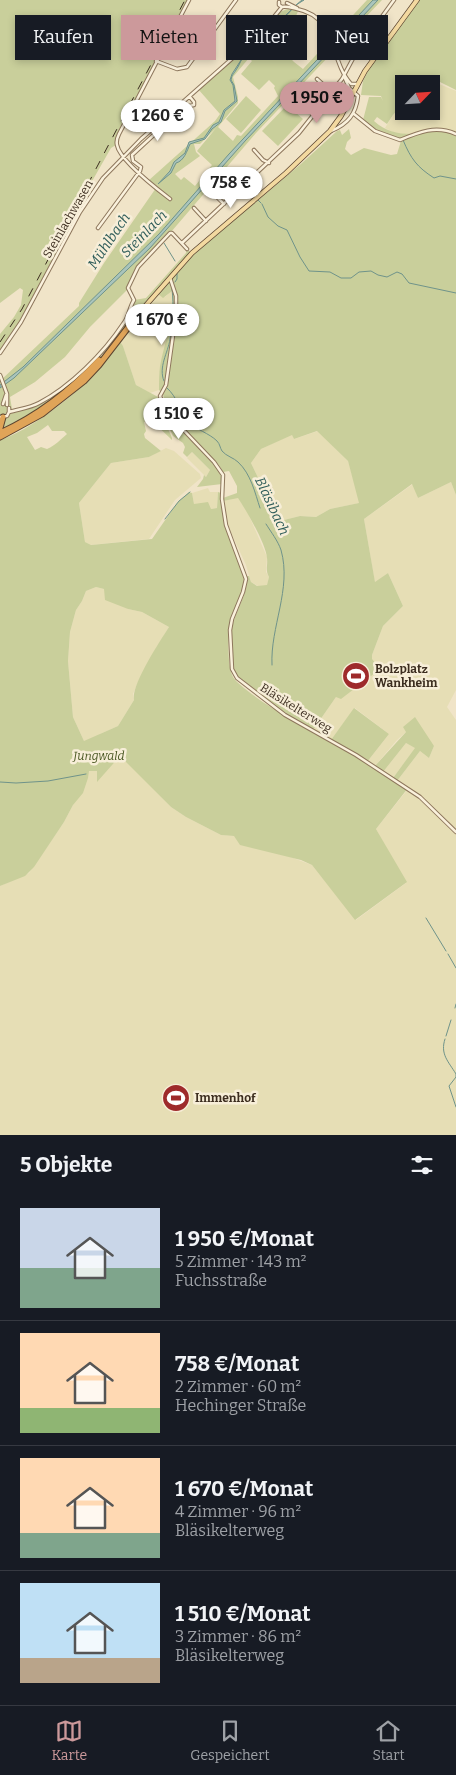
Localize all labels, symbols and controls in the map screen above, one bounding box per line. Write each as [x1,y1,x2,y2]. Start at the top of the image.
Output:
chip: Kaufen [15,15,111,60]
chip: Mieten [121,15,216,60]
chip: Filter [226,15,307,60]
chip: Neu [317,15,388,60]
north arrow [395,75,440,120]
map controls [395,75,440,120]
pin: 1 950 € [271,82,363,124]
text: 1 950 € [291,88,343,107]
pin: 1 260 € [112,100,204,142]
text: 1 260 € [132,106,184,125]
pin: 758 € [196,166,266,209]
text: 758 € [211,173,251,192]
street label: Steinlachwasen [40,177,96,260]
water label: Steinlach [117,207,171,261]
water label: Mühlbach [84,210,134,272]
pin: 1 670 € [116,304,208,346]
text: 1 670 € [136,310,188,329]
pin: 1 510 € [133,398,225,440]
text: 1 510 € [154,404,204,423]
water label: Bläsibach [251,474,293,538]
sports icon: Bolzplatz Wankheim [341,661,371,691]
place label: Bolzplatz Wankheim [375,662,438,690]
street label: Bläsikelterweg [258,680,335,736]
park label: Jungwald [72,749,125,763]
sports icon: Immenhof [161,1083,191,1113]
place label: Immenhof [195,1091,257,1105]
icon: filters [408,1151,436,1179]
text: 5 Objekte [20,1152,112,1178]
text: 1 950 €/Monat [175,1226,314,1252]
icon: home [60,1228,120,1288]
text: 5 Zimmer · 143 m² [175,1252,306,1271]
text: Fuchsstraße [175,1271,267,1290]
text: 758 €/Monat [175,1351,299,1377]
icon: home [60,1353,120,1413]
text: 2 Zimmer · 60 m² [175,1377,301,1396]
text: Hechinger Straße [175,1396,306,1415]
text: 1 670 €/Monat [175,1476,313,1502]
icon: home [60,1478,120,1538]
text: 4 Zimmer · 96 m² [175,1502,301,1521]
text: Bläsikelterweg [175,1521,284,1540]
text: 1 510 €/Monat [175,1601,311,1627]
icon: home [60,1603,120,1663]
text: 3 Zimmer · 86 m² [175,1627,301,1646]
text: Bläsikelterweg [175,1646,284,1665]
tab: Karte [51,1717,87,1764]
tab: Gespeichert [190,1717,270,1764]
tab: Start [372,1717,405,1764]

